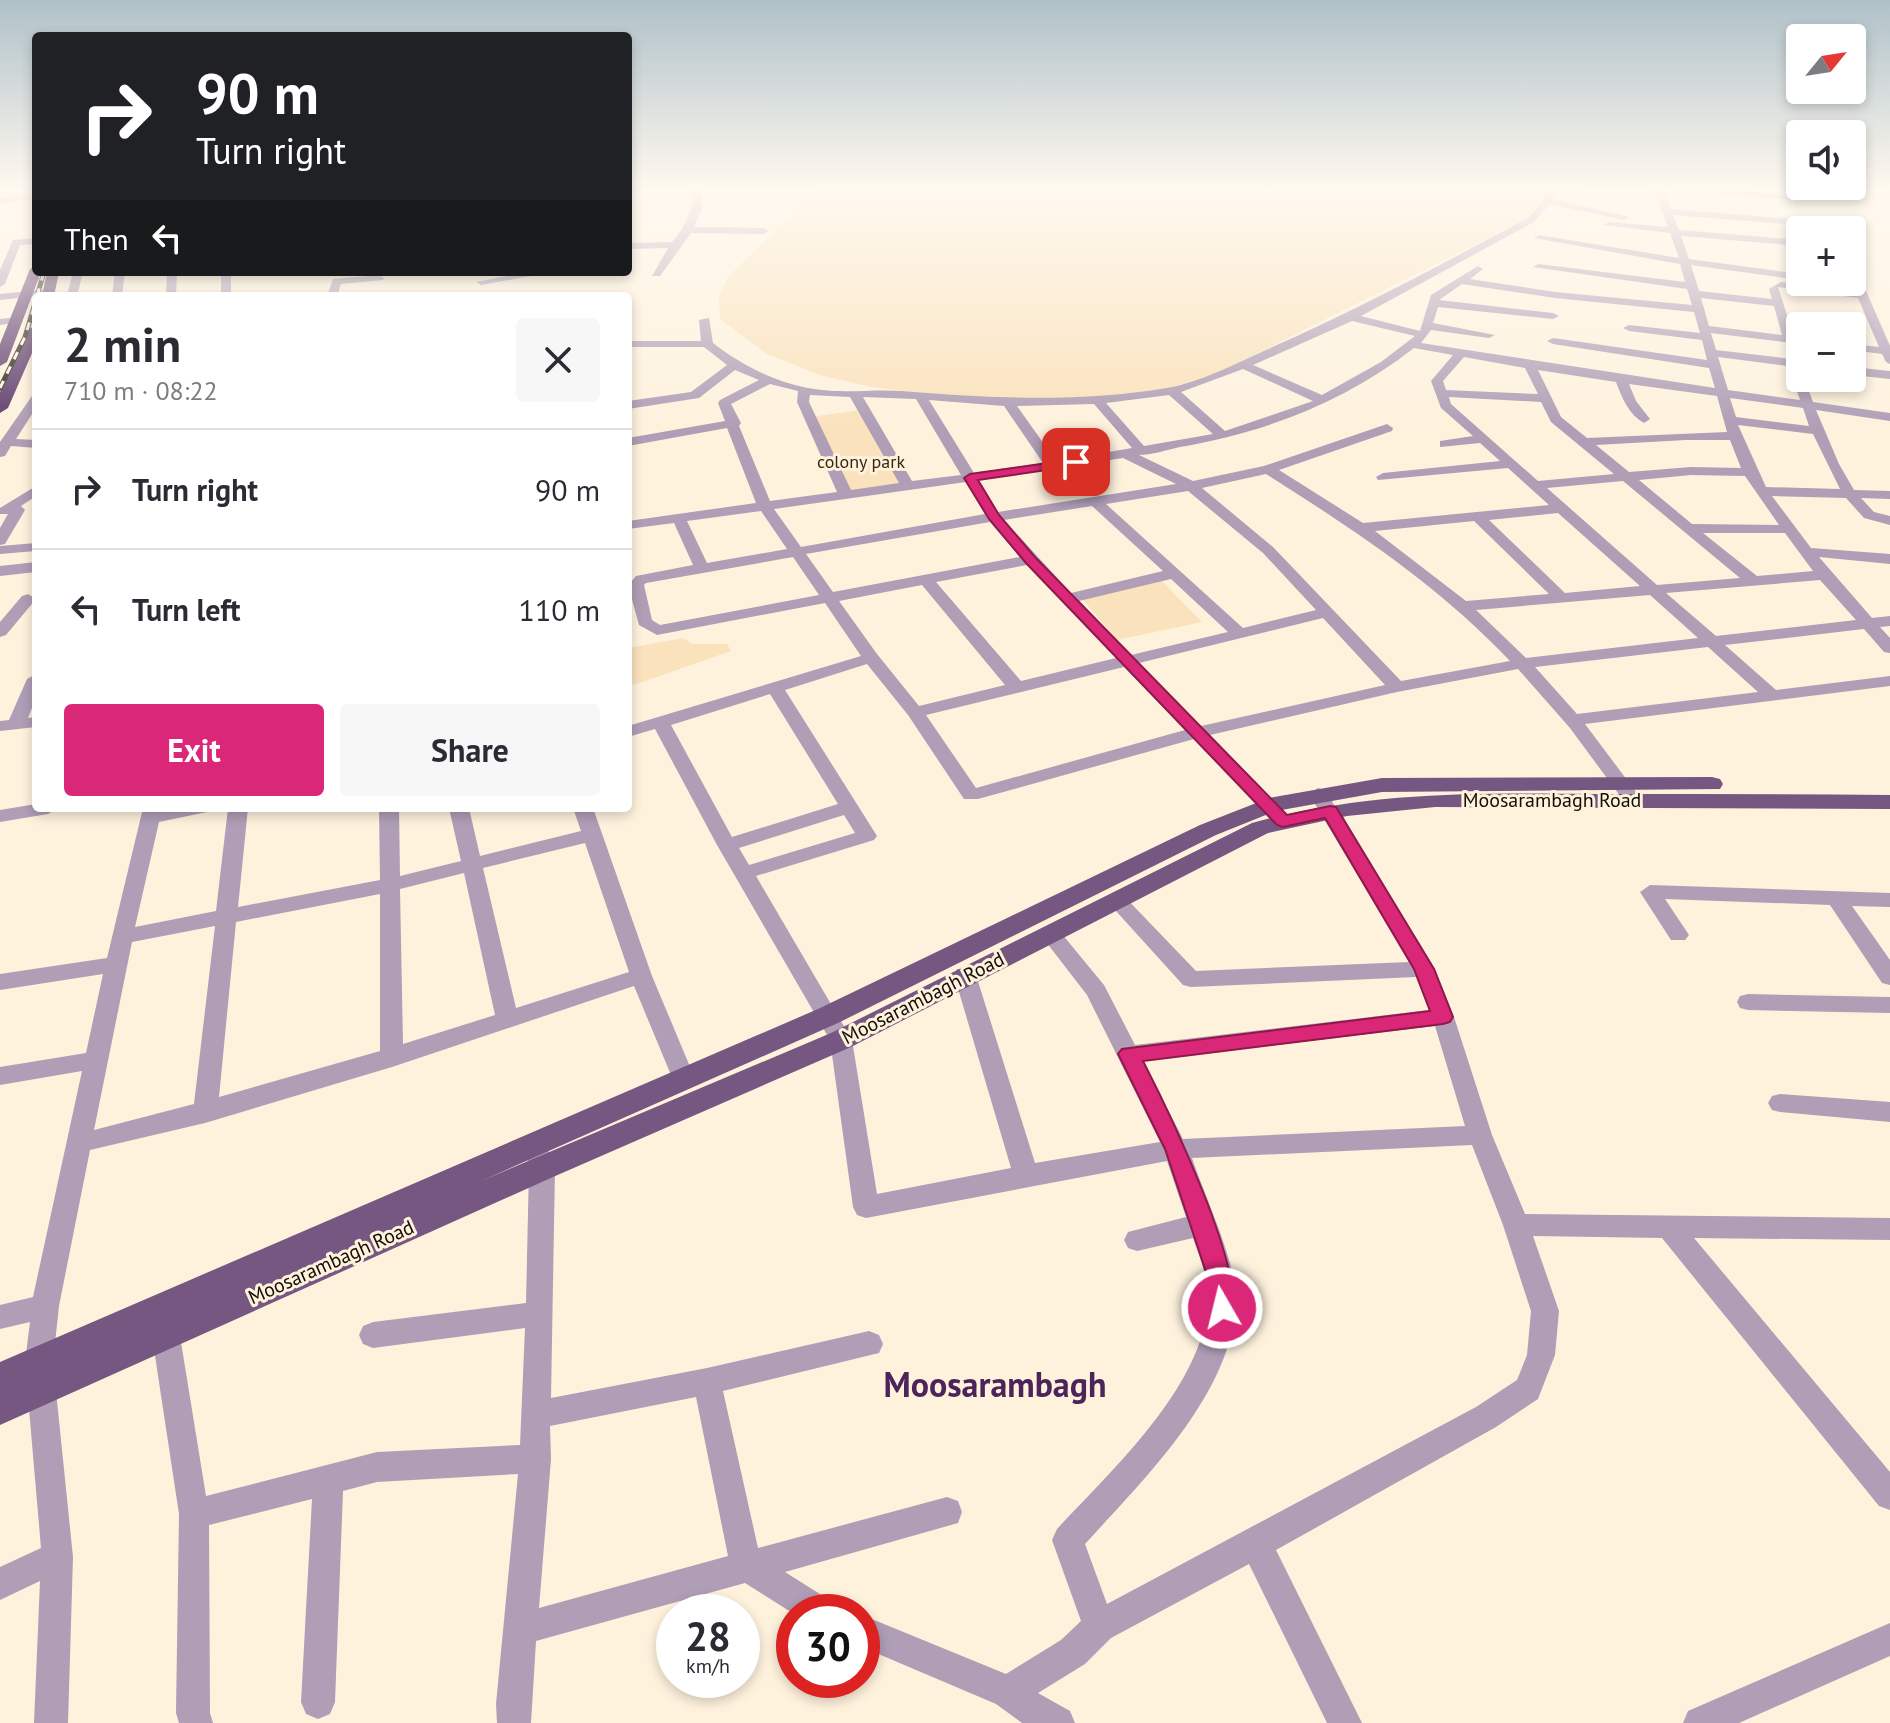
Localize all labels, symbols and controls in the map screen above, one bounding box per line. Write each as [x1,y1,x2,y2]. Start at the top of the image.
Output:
north arrow [1786,24,1866,104]
map controls [1786,24,1866,392]
text: 90 m [196,57,319,129]
icon: right [64,64,168,168]
button: sound [1786,120,1866,200]
text: Turn right [196,127,346,174]
icon: left [145,216,189,260]
button: + [1786,216,1866,296]
text: Then [64,219,129,258]
button: − [1786,312,1866,392]
text: 2 min [64,313,181,375]
button: close [516,318,600,402]
text: 710 m · 08:22 [64,374,218,407]
pin [1042,428,1110,496]
icon: arrive [1054,440,1098,484]
park label: colony park [817,450,905,473]
icon: right [64,467,108,511]
text: Turn right [132,470,258,509]
text: 90 m [535,470,600,509]
icon: left [64,587,108,631]
text: Turn left [132,590,240,629]
text: 110 m [519,590,600,629]
button: Exit [64,704,324,796]
button: Share [340,704,600,796]
street label: Moosarambagh Road [1463,787,1641,813]
street label: Moosarambagh Road [838,946,1008,1050]
street label: Moosarambagh Road [244,1214,418,1310]
position arrow [1180,1266,1264,1350]
district label: Moosarambagh [884,1362,1106,1406]
speed limit sign: 30 [776,1594,880,1698]
text: 28 [685,1610,731,1662]
text: km/h [686,1653,730,1679]

